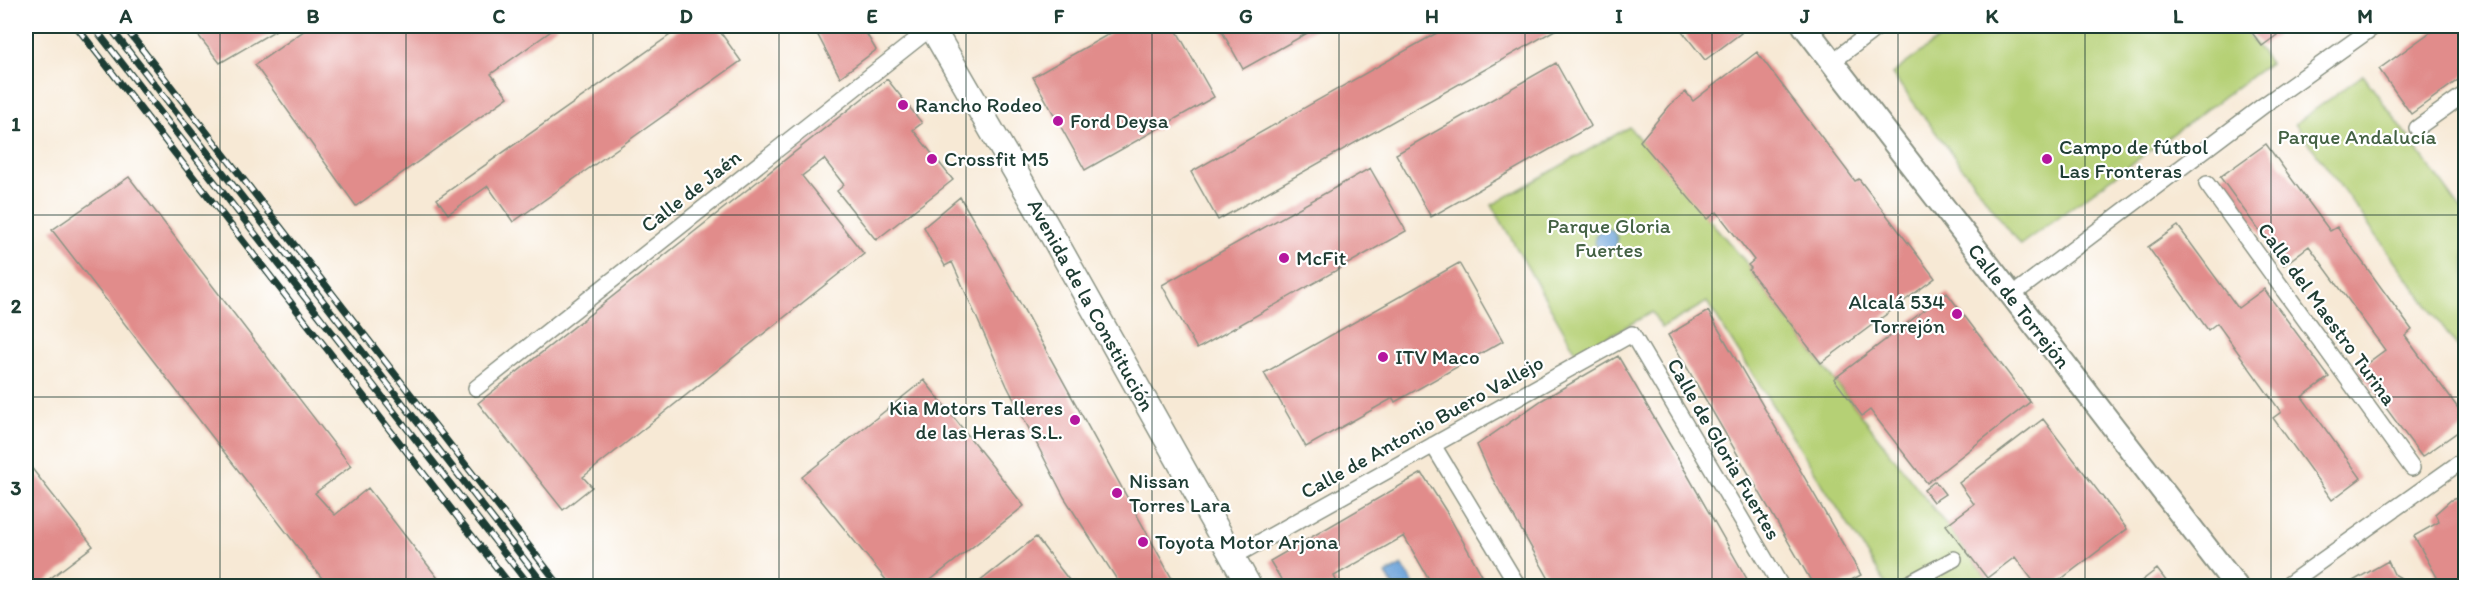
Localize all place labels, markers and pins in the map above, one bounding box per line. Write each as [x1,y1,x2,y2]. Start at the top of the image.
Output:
place label: Rancho Rodeo [915,92,1042,117]
marker: Rancho Rodeo [896,98,910,112]
place label: Ford Deysa [1070,108,1169,133]
marker: Ford Deysa [1051,114,1065,128]
place label: Campo de fútbol Las Fronteras [2059,134,2208,183]
place label: Crossfit M5 [944,146,1049,171]
marker: Crossfit M5 [925,152,939,166]
marker: Campo de fútbol Las Fronteras [2040,152,2054,166]
place label: McFit [1296,245,1347,270]
marker: McFit [1277,251,1291,265]
place label: Alcalá 534 Torrejón [1848,289,1945,338]
marker: Alcalá 534 Torrejón [1950,307,1964,321]
place label: ITV Maco [1395,344,1480,369]
marker: ITV Maco [1376,350,1390,364]
place label: Kia Motors Talleres de las Heras S.L. [889,395,1063,444]
marker: Kia Motors Talleres de las Heras S.L. [1068,413,1082,427]
place label: Nissan Torres Lara [1129,468,1231,517]
marker: Nissan Torres Lara [1110,486,1124,500]
place label: Toyota Motor Arjona [1155,529,1338,554]
marker: Toyota Motor Arjona [1136,535,1150,549]

